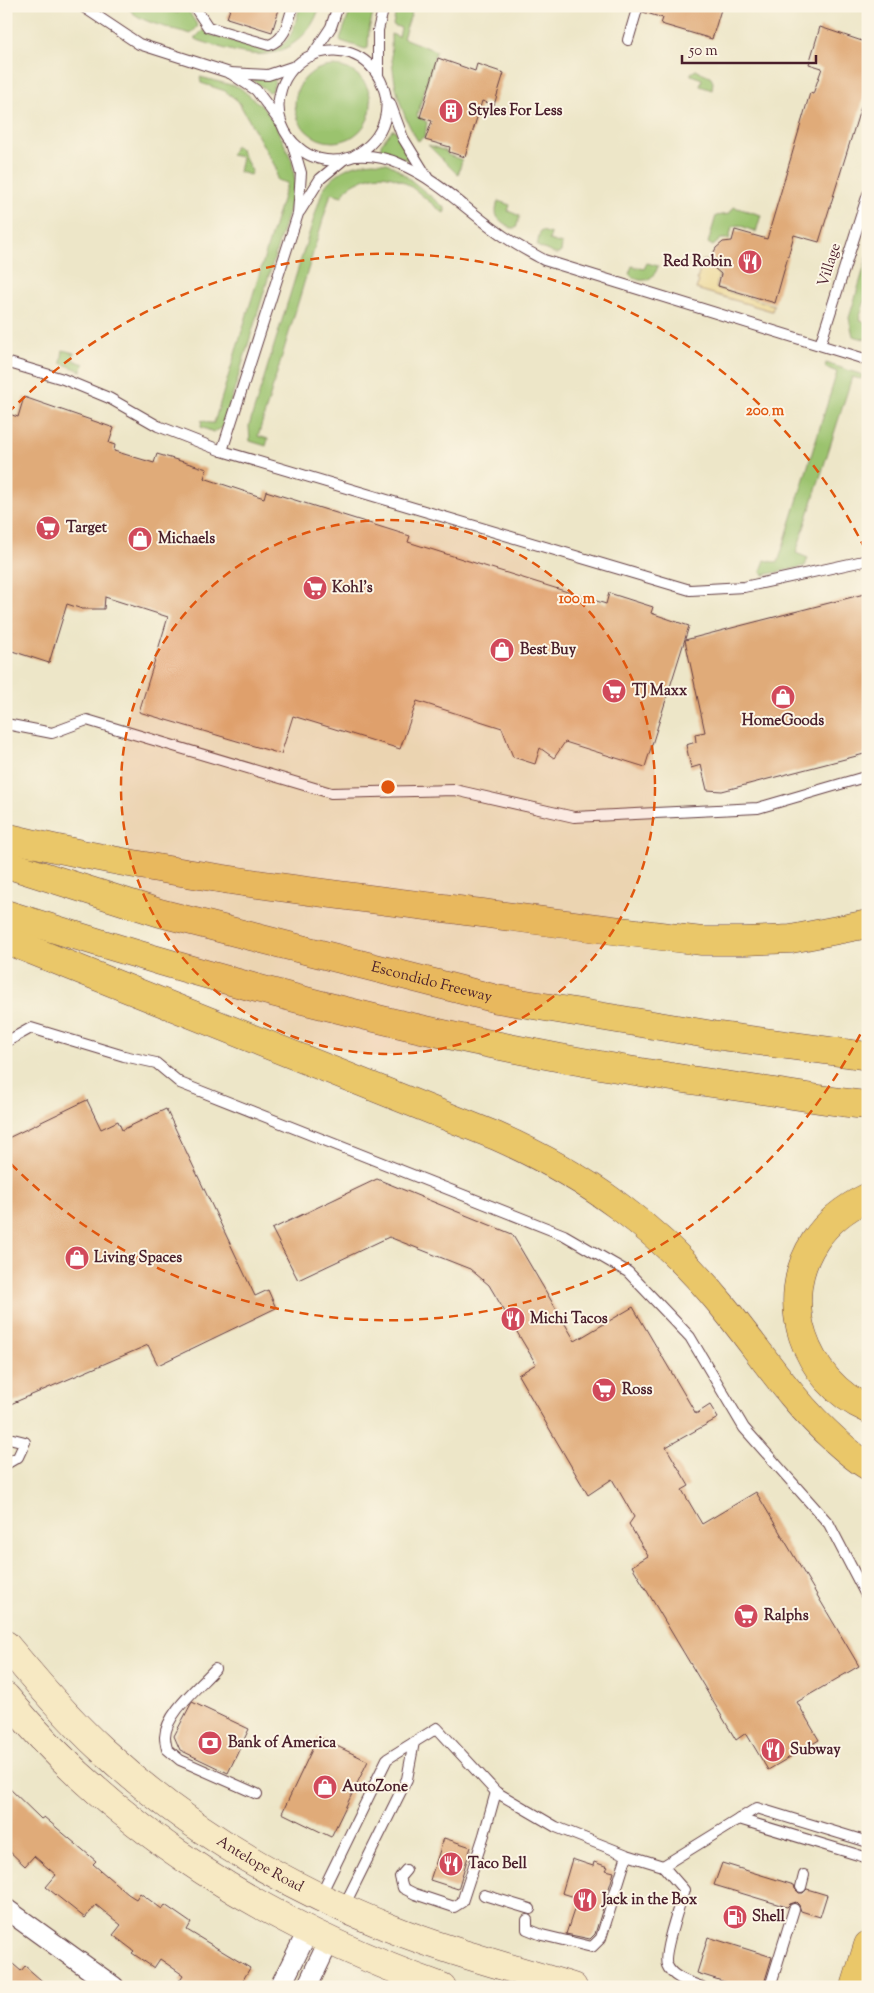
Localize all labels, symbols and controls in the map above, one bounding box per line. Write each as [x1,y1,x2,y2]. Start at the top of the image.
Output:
scale bar [682,32,815,64]
text: 50 m [688,41,718,62]
building icon: Styles For Less [438,98,464,124]
place label: Styles For Less [468,101,563,122]
street label: Village [813,240,847,290]
restaurant icon: Red Robin [737,249,763,275]
place label: Red Robin [663,252,732,273]
text: 200 m [746,401,785,422]
supermarket icon: Target [35,515,61,541]
place label: Target [66,518,108,539]
shop icon: Michaels [127,526,153,552]
place label: Michaels [158,529,215,550]
supermarket icon: Kohl's [302,575,328,601]
place label: Kohl's [332,578,373,599]
text: 100 m [559,589,596,610]
shop icon: Best Buy [489,637,515,663]
place label: Best Buy [520,640,577,661]
supermarket icon: TJ Maxx [601,678,627,704]
place label: TJ Maxx [632,681,688,702]
shop icon: HomeGoods [770,684,796,710]
place label: HomeGoods [742,711,824,732]
centre of rings [379,778,397,796]
street label: Escondido Freeway [369,957,495,1008]
shop icon: Living Spaces [64,1245,90,1271]
place label: Living Spaces [94,1248,182,1269]
restaurant icon: Michi Tacos [500,1306,526,1332]
place label: Michi Tacos [530,1309,608,1330]
supermarket icon: Ross [591,1377,617,1403]
place label: Ross [622,1380,652,1401]
supermarket icon: Ralphs [733,1603,759,1629]
place label: Ralphs [764,1606,809,1627]
bank icon: Bank of America [197,1730,223,1756]
place label: Bank of America [228,1733,336,1754]
restaurant icon: Subway [760,1737,786,1763]
place label: Subway [790,1740,841,1761]
shop icon: AutoZone [312,1774,338,1800]
place label: AutoZone [342,1777,408,1798]
street label: Antelope Road [212,1831,308,1898]
restaurant icon: Taco Bell [438,1851,464,1877]
place label: Taco Bell [468,1854,528,1875]
restaurant icon: Jack in the Box [572,1887,598,1913]
place label: Jack in the Box [601,1890,698,1911]
fuel station icon: Shell [722,1904,748,1930]
place label: Shell [752,1907,786,1928]

